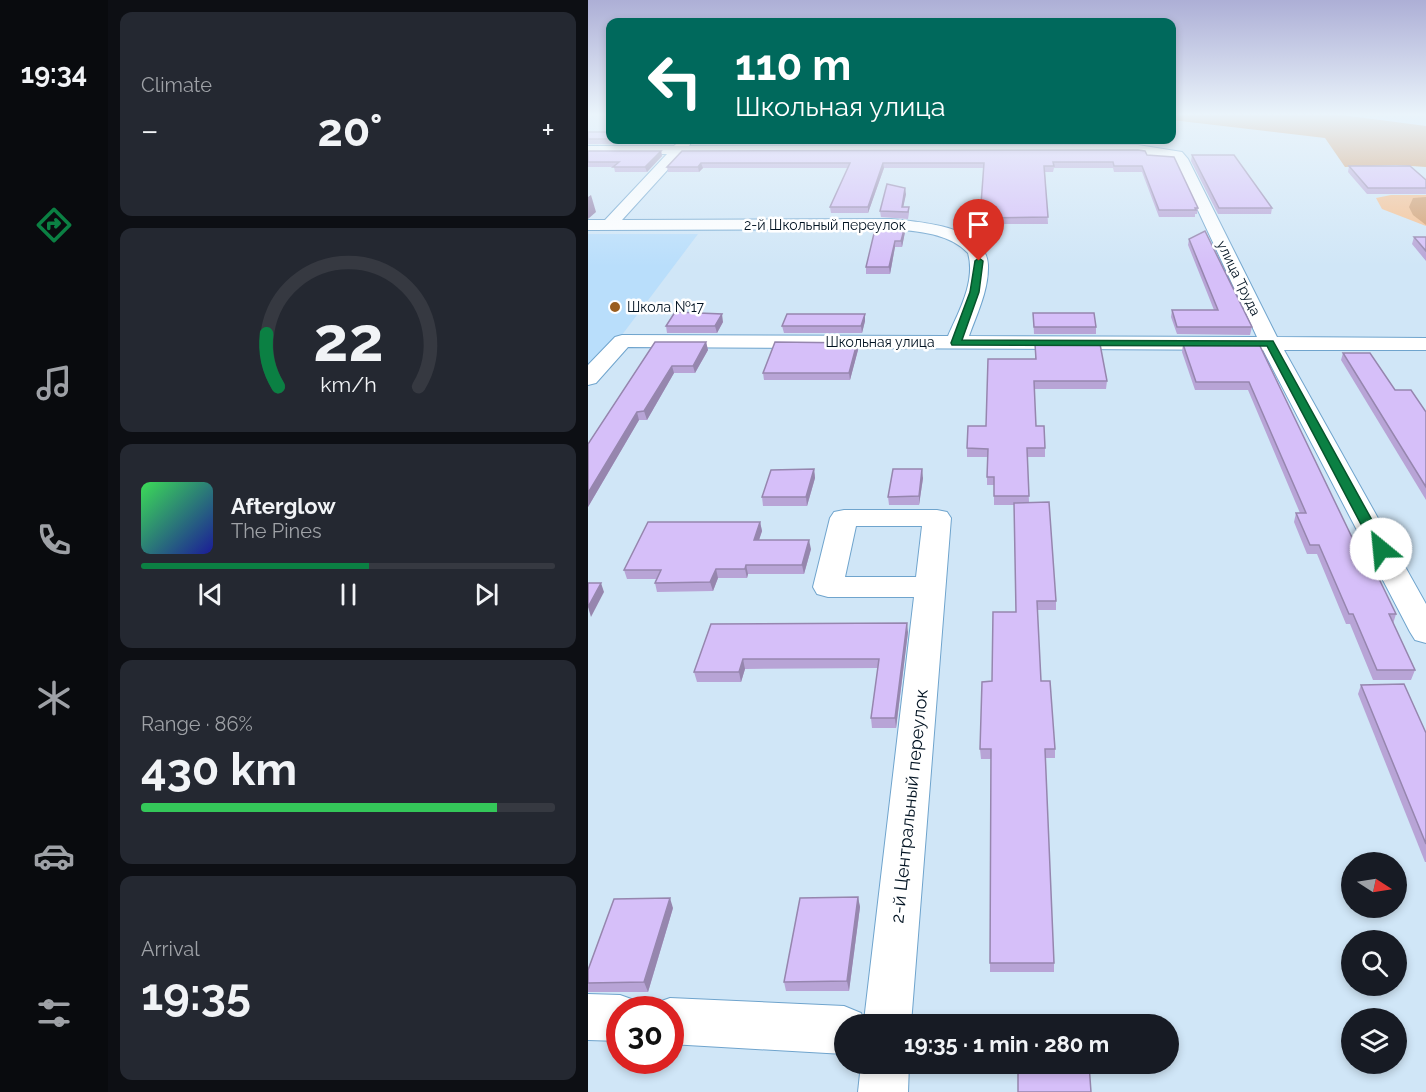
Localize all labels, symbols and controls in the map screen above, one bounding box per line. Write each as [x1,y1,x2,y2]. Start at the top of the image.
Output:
text: 110 m [735,41,851,90]
icon: left [636,42,714,120]
text: 19:34 [21,58,87,89]
text: Climate [141,73,212,97]
text: Школьная улица [735,91,946,122]
text: 20° [317,104,383,157]
text: − [141,111,159,150]
text: + [541,111,555,150]
pin [953,199,1004,261]
icon: directions [33,204,75,246]
icon: arrive [962,208,995,241]
street label: 2-й Школьный переулок [744,217,906,233]
street label: улица Труда [1214,238,1264,318]
place label: Школа №17 [627,299,705,315]
marker: Школа №17 [608,300,622,314]
text: 22 [313,302,383,376]
street label: Школьная улица [825,334,935,350]
icon: music [33,362,75,404]
text: km/h [320,372,376,397]
text: Afterglow [231,493,336,519]
position arrow [1349,517,1413,581]
icon: phone [33,519,75,561]
text: The Pines [231,519,322,543]
icon: previous [194,578,227,611]
icon: pause [332,578,365,611]
icon: next [470,578,503,611]
icon: climate [33,677,75,719]
street label: 2-й Центральный переулок [886,688,932,924]
text: Range · 86% [141,712,253,736]
text: 430 km [141,743,297,796]
icon: car [33,835,75,877]
north arrow [1341,852,1407,918]
map controls [1341,852,1407,1074]
button: search [1341,930,1407,996]
text: Arrival [141,937,200,961]
text: 19:35 [141,968,251,1021]
icon: filters [33,992,75,1034]
speed limit sign: 30 [606,996,684,1074]
button: layers [1341,1008,1407,1074]
text: 19:35 · 1 min · 280 m [904,1031,1109,1057]

